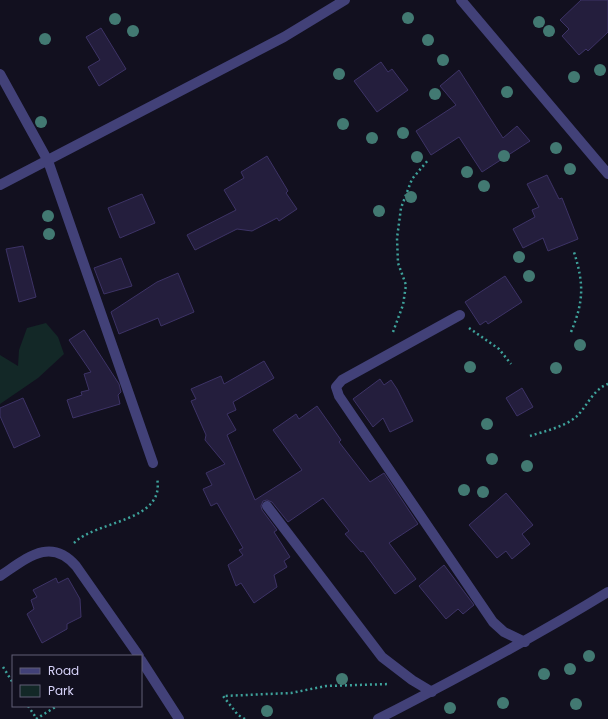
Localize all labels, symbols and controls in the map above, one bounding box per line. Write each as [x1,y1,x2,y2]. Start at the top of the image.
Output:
legend [12,655,142,707]
text: Road [48,662,79,679]
text: Park [48,682,75,699]

